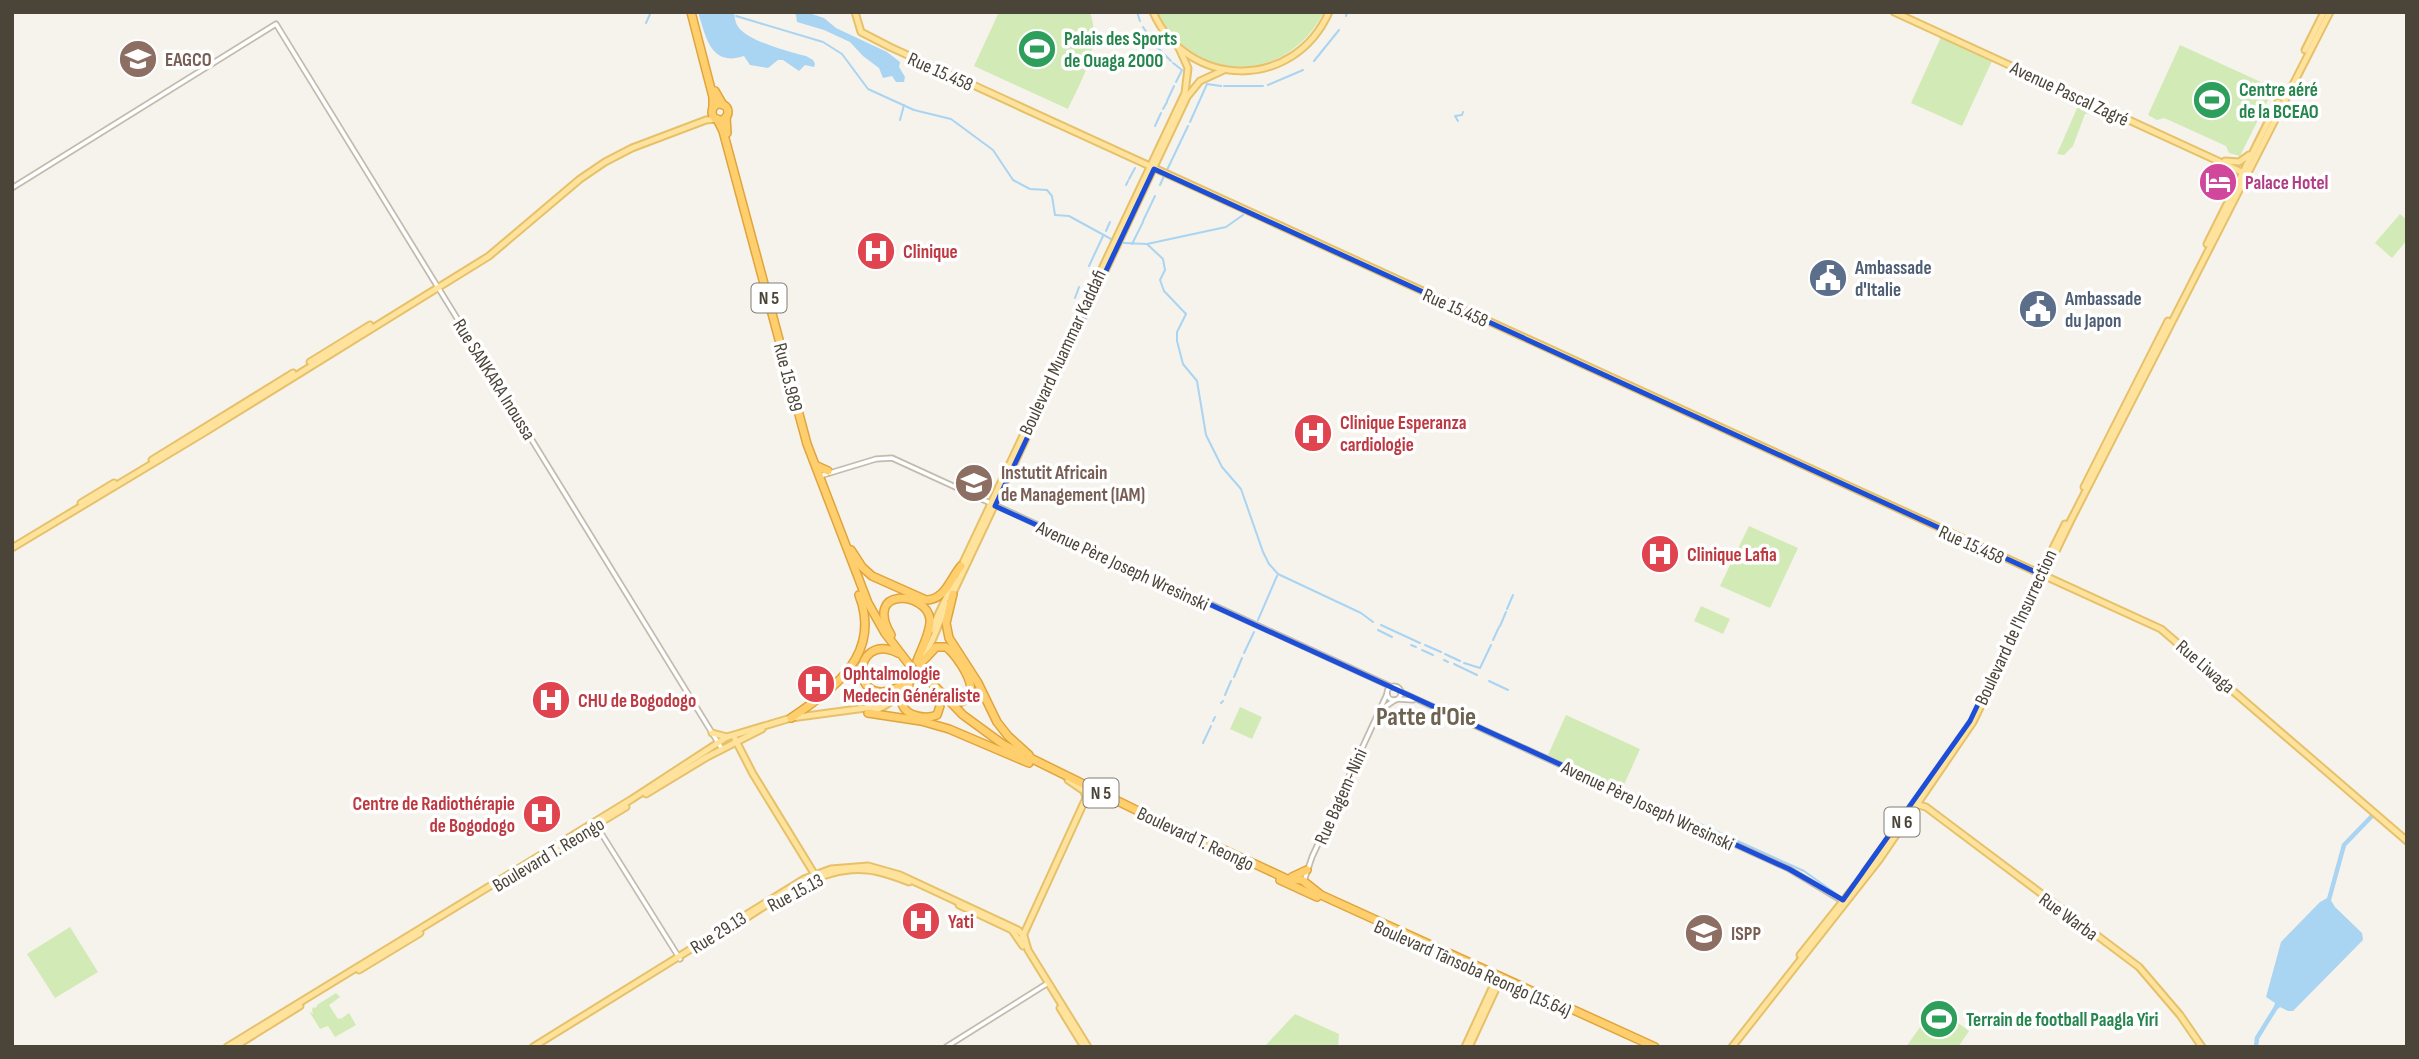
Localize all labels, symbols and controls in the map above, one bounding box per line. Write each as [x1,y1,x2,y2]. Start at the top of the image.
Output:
sports icon: Palais des Sports de Ouaga 2000 [1016,28,1058,70]
place label: Palais des Sports de Ouaga 2000 [1064,28,1177,73]
school or university icon: EAGCO [117,38,159,80]
street label: Rue 15.458 [904,48,977,97]
place label: EAGCO [165,49,212,72]
street label: Avenue Pascal Zagré [2006,56,2132,132]
sports icon: Centre aéré de la BCEAO [2191,79,2233,121]
place label: Centre aéré de la BCEAO [2239,79,2319,124]
hotel icon: Palace Hotel [2197,161,2239,203]
place label: Palace Hotel [2245,172,2328,195]
hospital icon: Clinique [855,230,897,272]
place label: Clinique [903,241,958,264]
public building icon: Ambassade d'Italie [1807,257,1849,299]
place label: Ambassade d'Italie [1854,257,1932,302]
street label: Boulevard Muammar Kaddafi [1015,266,1112,439]
road number: N 5 [752,284,786,312]
street label: Rue 15.458 [1419,284,1492,333]
public building icon: Ambassade du Japon [2017,288,2059,330]
place label: Ambassade du Japon [2064,288,2142,333]
street label: Rue SANKARA Inoussa [447,315,540,445]
street label: Rue 15.989 [768,341,807,414]
hospital icon: Clinique Esperanza cardiologie [1292,412,1334,454]
place label: Clinique Esperanza cardiologie [1340,412,1466,457]
school or university icon: Instutit Africain de Management (IAM) [953,462,995,504]
place label: Instutit Africain de Management (IAM) [1001,462,1145,507]
street label: Avenue Père Joseph Wresinski [1032,516,1212,616]
street label: Rue 15.458 [1935,521,2008,570]
hospital icon: Clinique Lafia [1639,533,1681,575]
place label: Clinique Lafia [1687,544,1777,567]
street label: Boulevard de l'Insurrection [1970,546,2062,709]
street label: Rue Liwaga [2171,635,2239,699]
hospital icon: Ophtalmologie Medecin Généraliste [795,663,837,705]
place label: Ophtalmologie Medecin Généraliste [843,663,980,708]
hospital icon: CHU de Bogodogo [530,679,572,721]
place label: CHU de Bogodogo [578,690,696,713]
district label: Patte d'Oie [1376,702,1476,733]
street label: Rue Bagem-Nini [1310,745,1373,848]
street label: Avenue Père Joseph Wresinski [1557,756,1737,856]
road number: N 5 [1084,778,1118,808]
place label: Centre de Radiothérapie de Bogodogo [353,793,515,838]
hospital icon: Centre de Radiothérapie de Bogodogo [521,793,563,835]
street label: Boulevard T. Reongo [1133,802,1257,876]
road number: N 6 [1884,808,1920,836]
street label: Boulevard T. Reongo [489,813,609,898]
street label: Rue 15.13 [764,869,828,918]
street label: Rue Warba [2034,888,2102,946]
hospital icon: Yati [900,900,942,942]
street label: Rue 29.13 [687,907,751,959]
place label: Yati [948,911,974,934]
school or university icon: ISPP [1683,912,1725,954]
street label: Boulevard Tânsoba Reongo (15.64) [1370,915,1575,1023]
place label: ISPP [1731,923,1761,946]
sports icon: Terrain de football Paagla Yiri [1918,998,1960,1040]
place label: Terrain de football Paagla Yiri [1966,1009,2159,1032]

